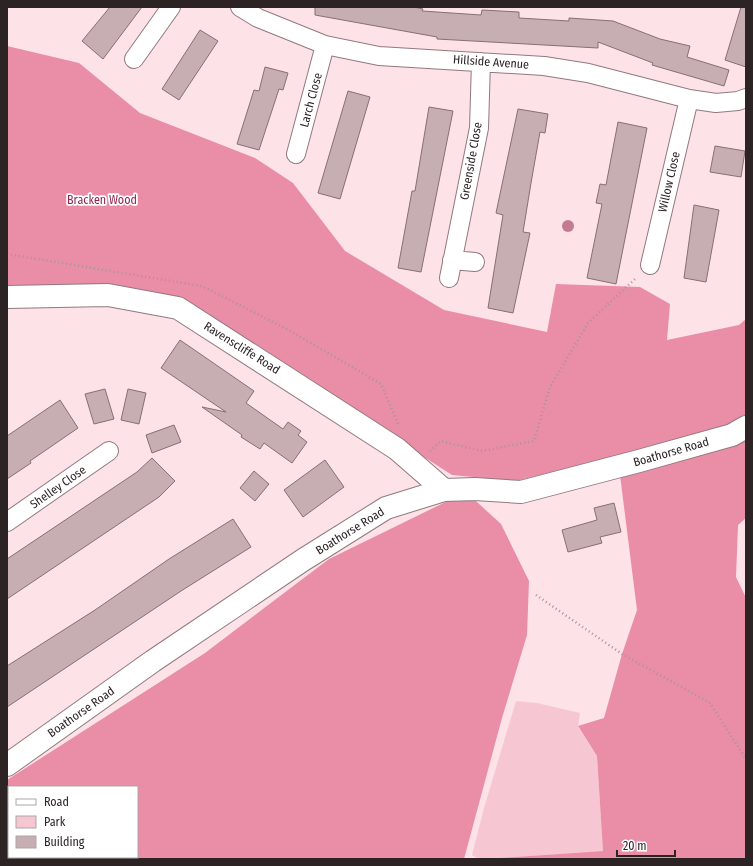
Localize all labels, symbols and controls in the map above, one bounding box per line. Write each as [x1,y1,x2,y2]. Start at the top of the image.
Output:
street label: Hillside Avenue [453,52,529,72]
street label: Larch Close [297,71,325,129]
street label: Greenside Close [457,121,485,201]
street label: Willow Close [655,150,683,214]
park label: Bracken Wood [67,193,137,207]
street label: Ravenscliffe Road [201,319,283,377]
street label: Boathorse Road [632,435,710,469]
street label: Shelley Close [27,463,89,511]
street label: Boathorse Road [313,504,387,558]
street label: Boathorse Road [45,684,117,740]
legend [8,786,138,858]
text: Road [44,795,69,809]
text: Park [44,815,66,829]
scale bar [617,832,675,858]
text: Building [44,835,85,849]
text: 20 m [623,839,647,853]

